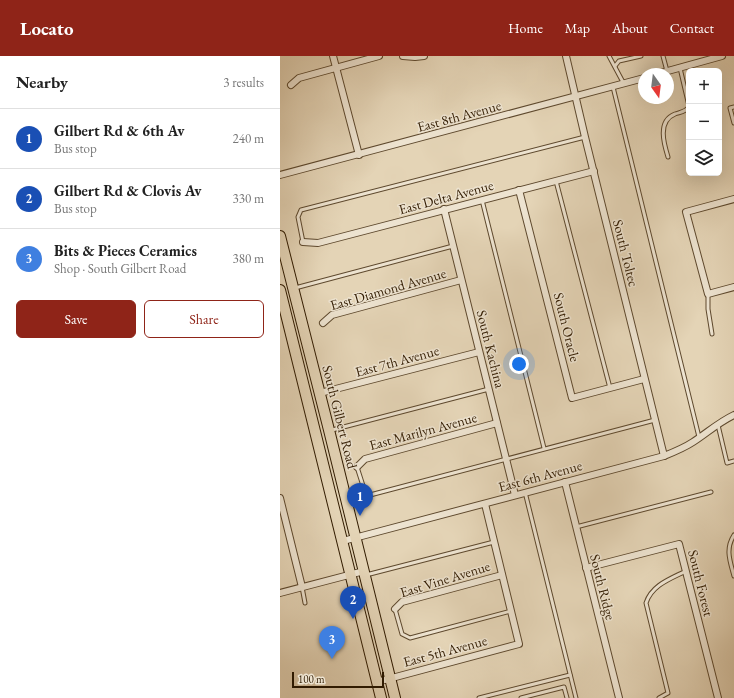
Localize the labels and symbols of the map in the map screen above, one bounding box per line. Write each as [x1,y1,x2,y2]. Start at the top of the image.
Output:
north arrow [638,68,674,104]
street label: East 8th Avenue [415,96,503,136]
street label: East Delta Avenue [397,176,496,218]
street label: South Toltec [609,218,643,289]
street label: East Diamond Avenue [328,264,449,314]
street label: South Oracle [550,291,584,364]
street label: South Kachina [473,308,509,390]
street label: East 7th Avenue [353,341,441,381]
your location [509,354,529,374]
street label: South Gilbert Road [318,363,362,472]
street label: East Marilyn Avenue [367,408,479,454]
street label: East 6th Avenue [496,456,584,496]
pin: 1 [347,483,373,516]
street label: South Forest [684,548,718,619]
street label: South Ridge [586,552,620,622]
street label: East Vine Avenue [398,557,493,601]
pin: 2 [340,586,366,619]
pin: 3 [319,626,345,659]
street label: East 5th Avenue [401,631,489,671]
scale bar [292,670,384,689]

